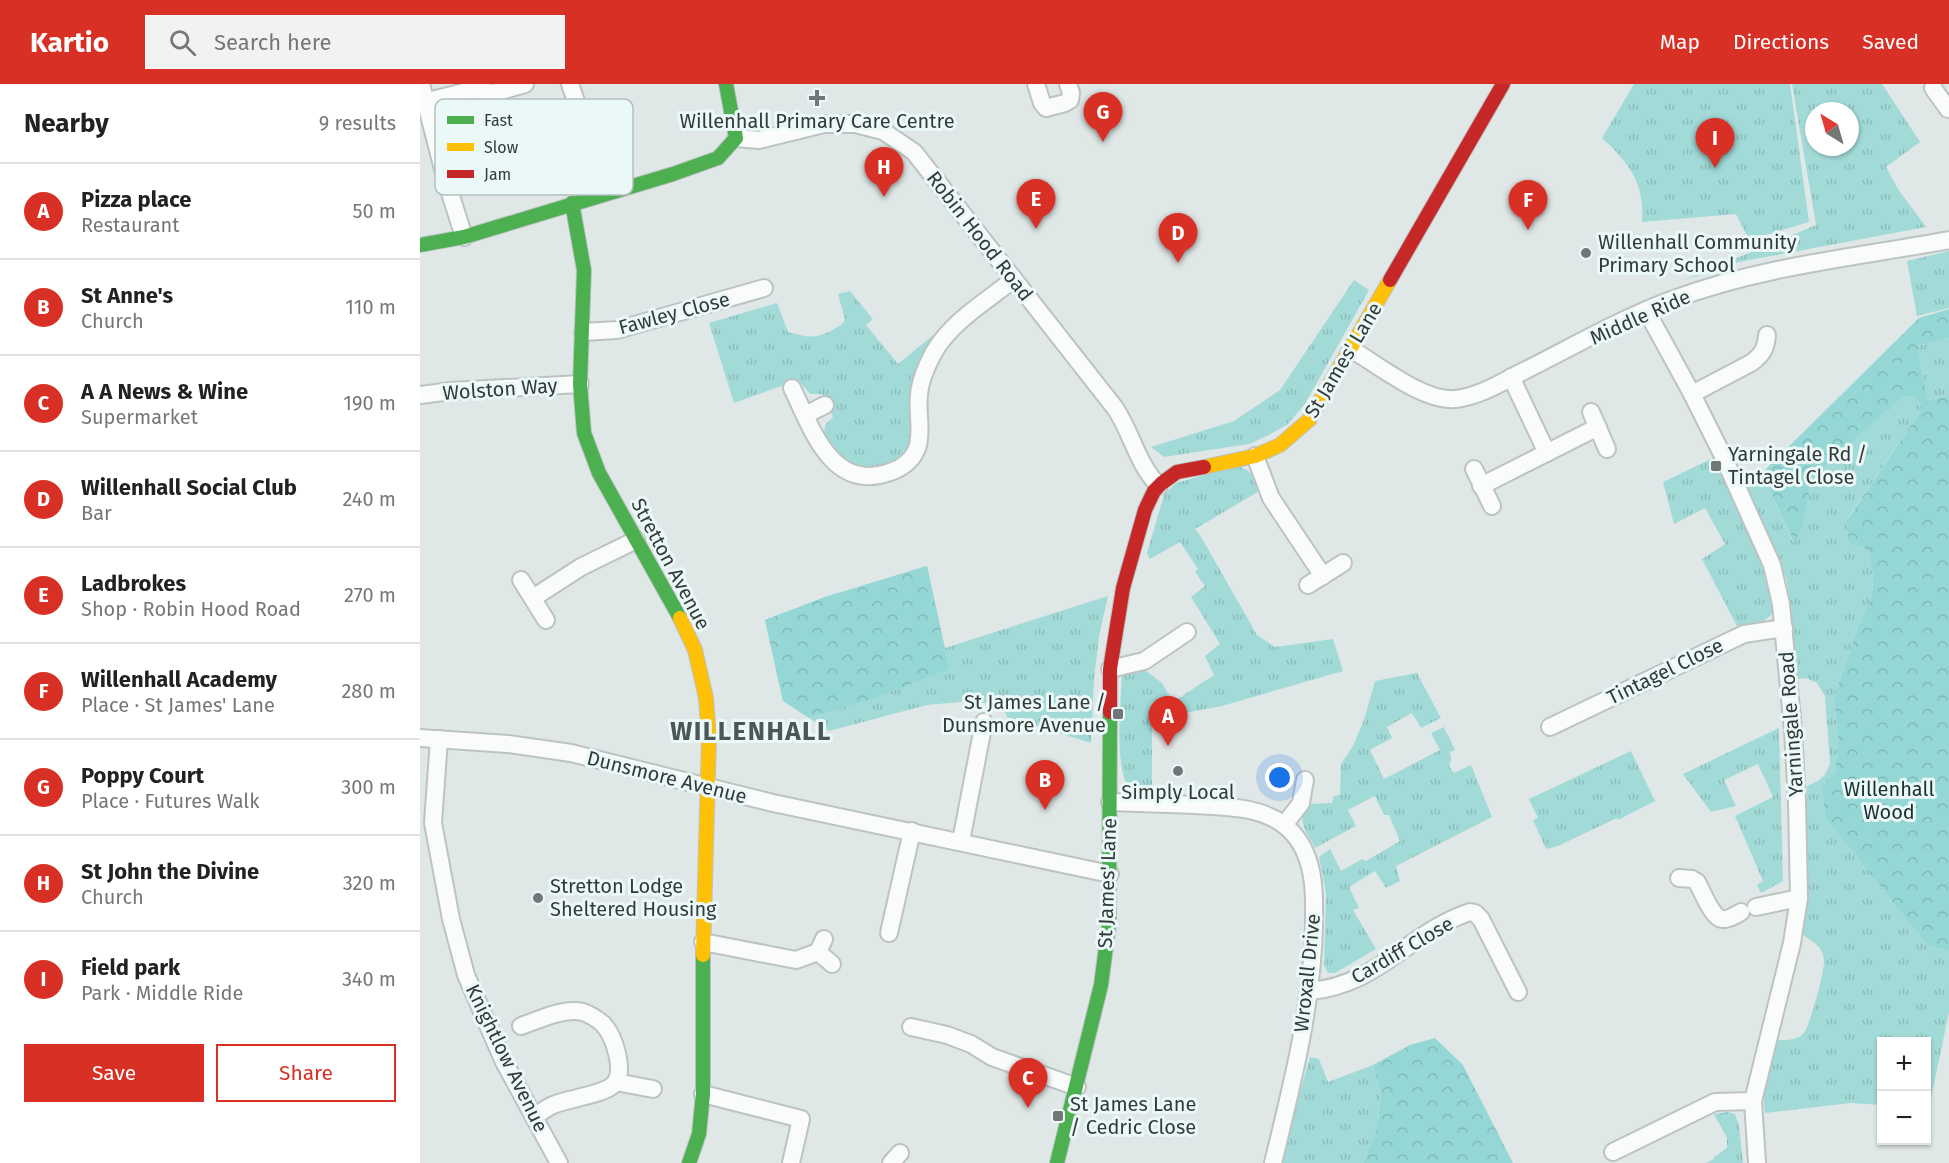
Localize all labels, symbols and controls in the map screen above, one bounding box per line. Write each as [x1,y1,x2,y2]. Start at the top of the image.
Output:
search box [145,15,565,69]
text: Kartio [30,26,109,59]
icon: search [166,26,199,59]
text: Search here [214,29,332,56]
text: Map [1660,29,1700,55]
text: Directions [1733,29,1829,55]
text: Saved [1862,29,1919,55]
marker: Willenhall Primary Care Centre [808,89,826,107]
pin: G [1084,92,1122,142]
legend [435,99,633,195]
north arrow [1805,102,1859,156]
text: Nearby [24,108,109,139]
place label: Willenhall Primary Care Centre [679,109,955,133]
text: 9 results [319,111,396,135]
text: Fast [484,111,513,130]
pin: I [1696,118,1734,168]
text: Slow [484,138,519,157]
pin: H [864,147,904,197]
text: Jam [484,165,511,184]
street label: Robin Hood Road [922,166,1038,306]
pin: E [1016,180,1056,229]
pin: F [1508,180,1548,230]
text: Pizza place [81,186,191,213]
text: A [38,199,49,223]
text: 50 m [352,199,396,223]
text: Restaurant [81,213,179,237]
pin: D [1158,214,1197,263]
place label: Willenhall Community Primary School [1598,230,1797,277]
marker: Willenhall Community Primary School [1579,246,1593,260]
text: St Anne's [81,282,173,309]
street label: Middle Ride [1586,284,1694,350]
street label: Fawley Close [616,287,732,339]
text: B [37,295,50,319]
text: 110 m [345,295,396,319]
street label: St James' Lane [1299,298,1387,422]
text: Church [81,309,144,333]
street label: Wolston Way [442,373,558,405]
text: A A News & Wine [81,378,248,405]
text: C [38,391,49,415]
text: 190 m [343,391,396,415]
text: Supermarket [81,405,198,429]
place label: Yarningale Rd / Tintagel Close [1728,442,1867,489]
marker: Yarningale Rd / Tintagel Close [1709,459,1723,473]
text: Willenhall Social Club [81,474,297,501]
text: D [37,487,50,511]
text: 240 m [342,487,396,511]
street label: Stretton Avenue [626,494,716,634]
text: Bar [81,501,112,525]
text: Ladbrokes [81,570,186,597]
text: E [38,583,49,607]
text: 270 m [344,583,396,607]
text: Shop · Robin Hood Road [81,597,301,621]
street label: Tintagel Close [1603,633,1727,709]
street label: Yarningale Road [1774,650,1808,798]
text: Willenhall Academy [81,666,277,693]
text: F [39,679,48,703]
text: 280 m [341,679,396,703]
place label: St James Lane / Dunsmore Avenue [942,690,1106,737]
text: Place · St James' Lane [81,693,275,717]
pin: A [1148,696,1188,746]
marker: St James Lane / Dunsmore Avenue [1111,707,1125,721]
district label: WILLENHALL [670,716,832,747]
street label: Dunsmore Avenue [584,746,750,808]
pin: B [1026,760,1064,810]
text: Poppy Court [81,762,204,789]
your location [1265,763,1294,792]
marker: Simply Local [1171,764,1185,778]
text: G [37,775,50,799]
text: 300 m [341,775,396,799]
park label: Willenhall Wood [1844,777,1934,824]
place label: Simply Local [1121,780,1235,804]
text: Place · Futures Walk [81,789,259,813]
street label: St James' Lane [1093,817,1121,949]
text: St John the Divine [81,858,259,885]
text: H [37,871,50,895]
text: 320 m [343,871,396,895]
place label: Stretton Lodge Sheltered Housing [550,874,717,921]
text: Church [81,885,144,909]
marker: Stretton Lodge Sheltered Housing [531,891,545,905]
street label: Cardiff Close [1347,911,1457,989]
street label: Wroxall Drive [1289,913,1325,1033]
text: Field park [81,954,180,981]
text: I [41,967,46,991]
text: 340 m [342,967,396,991]
street label: Knightlow Avenue [461,980,553,1136]
text: Park · Middle Ride [81,981,243,1005]
map controls [1877,1037,1931,1145]
button: + [1877,1037,1931,1091]
button: Save [24,1044,204,1102]
button: Share [216,1044,396,1102]
pin: C [1008,1058,1048,1108]
button: − [1877,1091,1931,1145]
place label: St James Lane / Cedric Close [1070,1092,1196,1139]
marker: St James Lane / Cedric Close [1051,1109,1065,1123]

